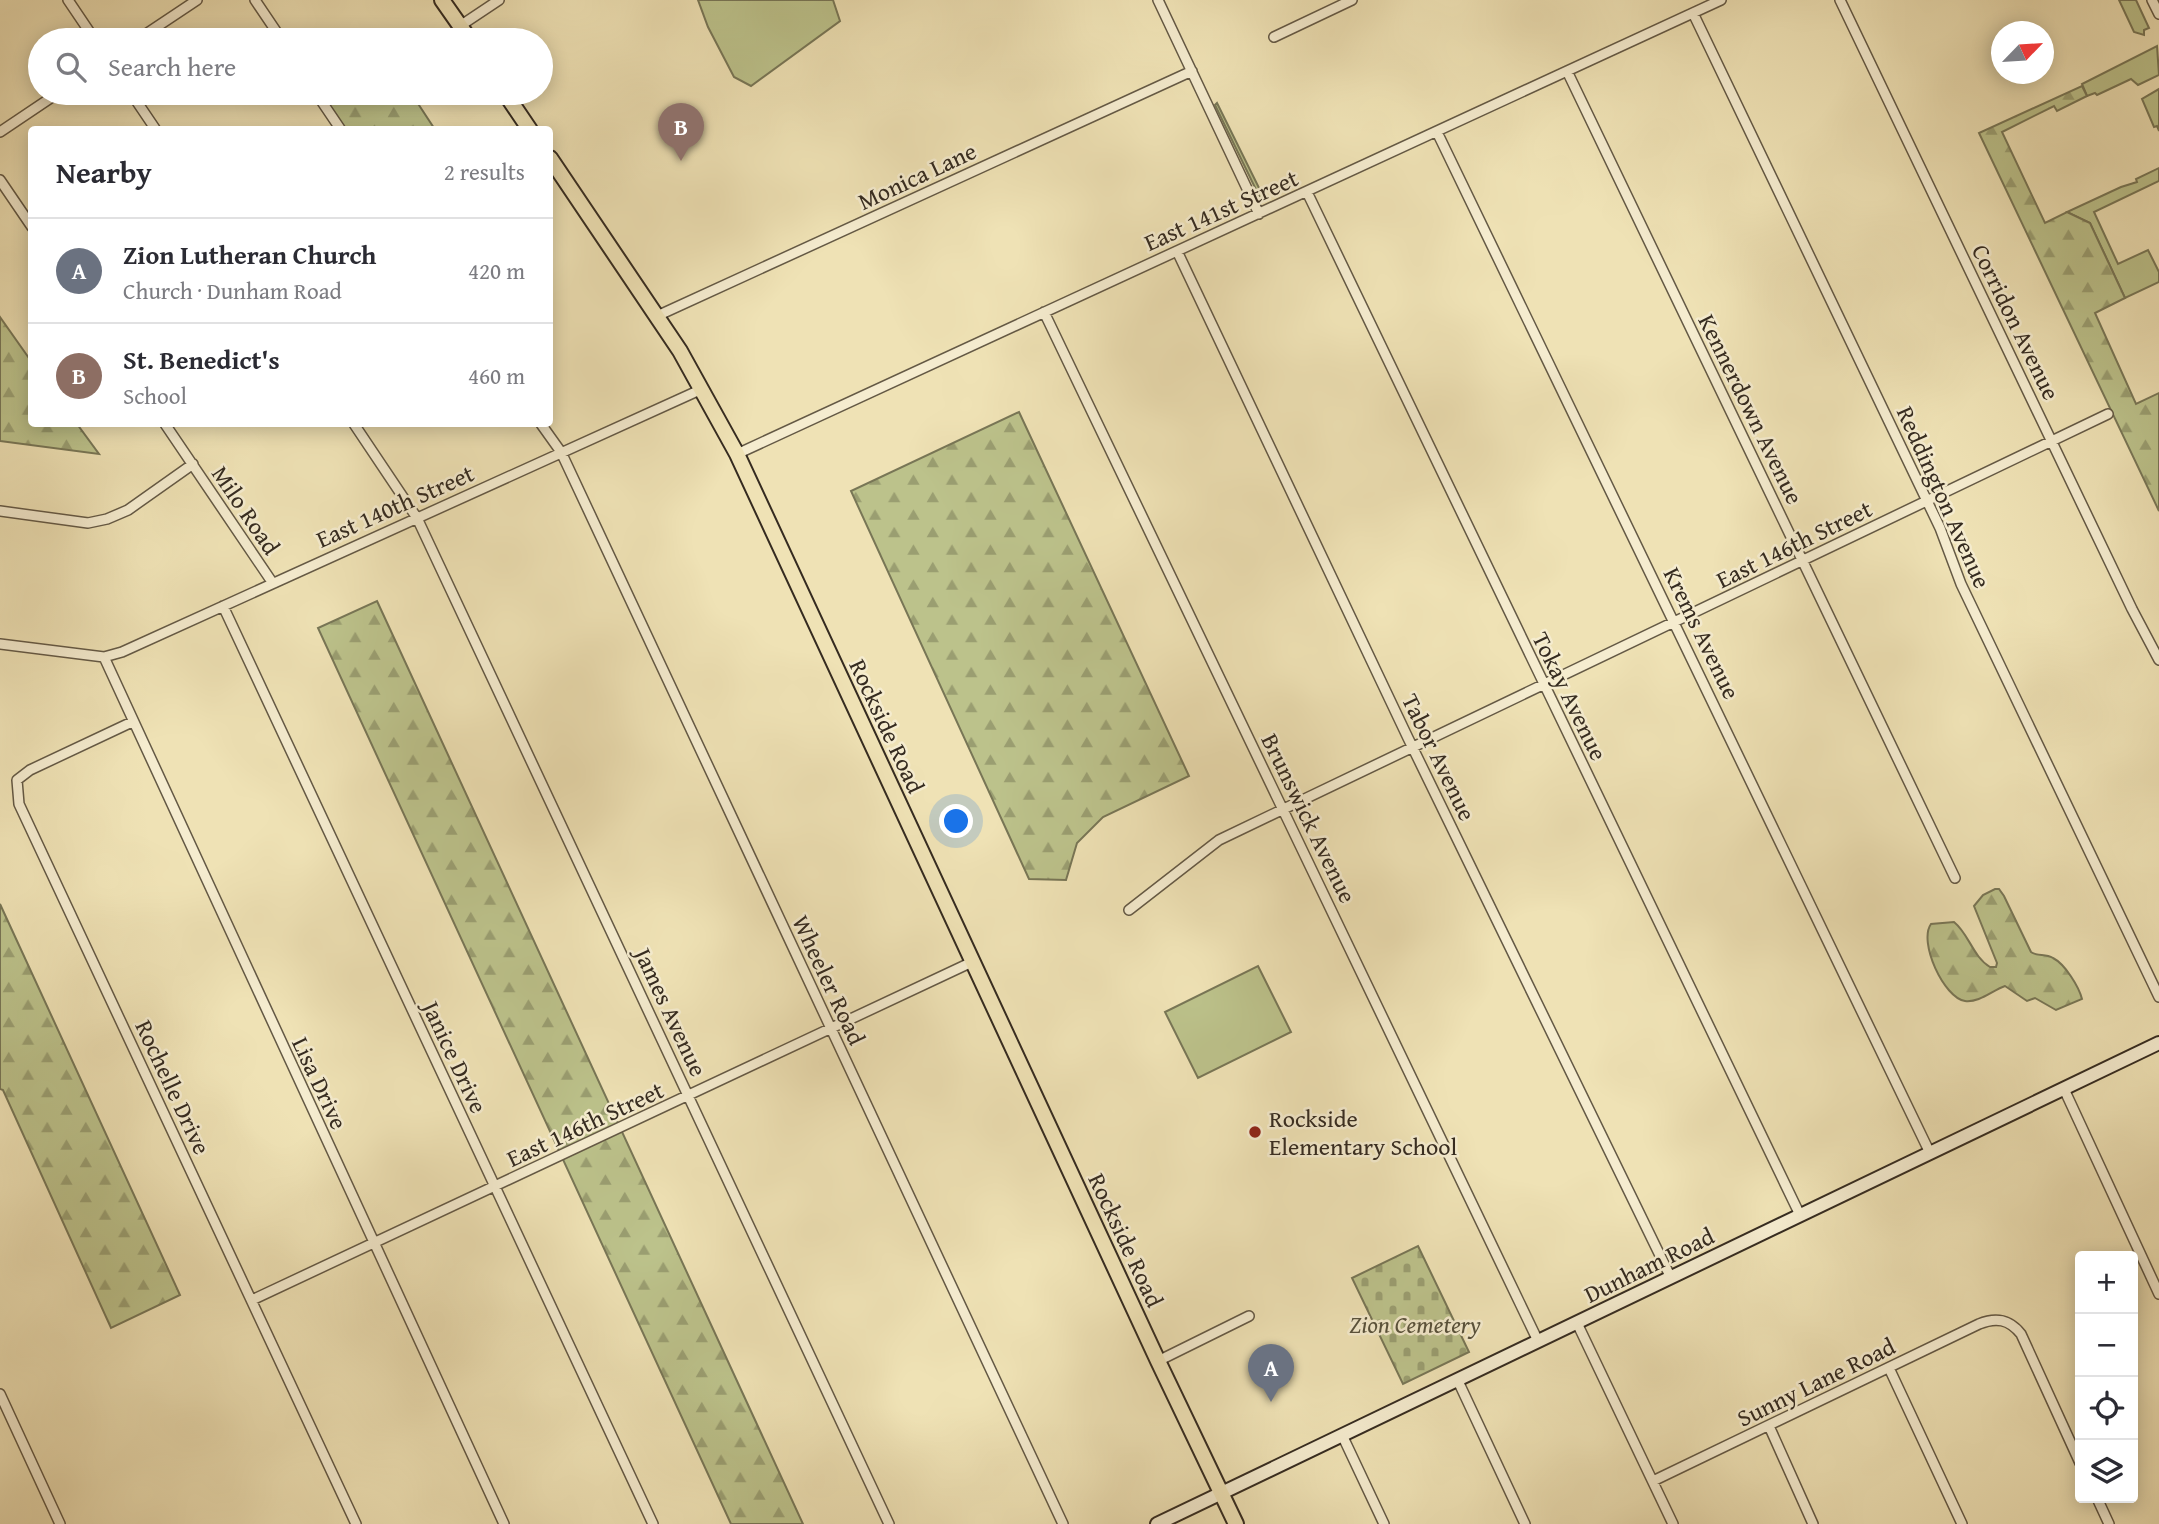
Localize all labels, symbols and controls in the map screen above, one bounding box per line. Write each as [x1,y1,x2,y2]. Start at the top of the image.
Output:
north arrow [1991,21,2054,84]
search box [28,28,553,105]
text: Search here [108,47,236,86]
icon: search [52,48,90,86]
pin: B [658,103,704,161]
street label: Monica Lane [852,133,982,219]
text: Nearby [56,150,152,194]
text: 2 results [444,155,525,188]
street label: East 141st Street [1138,160,1304,260]
text: Zion Lutheran Church [123,235,376,274]
street label: Corridon Avenue [1963,238,2069,406]
text: A [72,254,86,287]
text: 420 m [468,254,525,287]
text: Church · Dunham Road [123,274,342,307]
street label: Kennerdown Avenue [1690,308,1812,510]
text: St. Benedict's [123,340,280,379]
text: B [72,359,86,392]
text: 460 m [468,359,525,392]
text: School [123,379,187,412]
street label: Reddington Avenue [1888,400,2000,594]
street label: East 140th Street [311,455,480,556]
street label: Milo Road [203,458,289,562]
street label: East 146th Street [1710,491,1878,597]
street label: Krems Avenue [1655,561,1749,705]
street label: Tokay Avenue [1524,626,1616,766]
street label: Rockside Road [841,653,933,799]
street label: Tabor Avenue [1393,688,1485,826]
street label: Brunswick Avenue [1253,727,1365,909]
your location [939,804,973,838]
street label: Wheeler Road [784,909,874,1051]
street label: James Avenue [625,939,716,1082]
street label: Janice Drive [412,992,496,1119]
street label: Rochelle Drive [127,1014,219,1160]
street label: Lisa Drive [283,1031,357,1135]
street label: East 146th Street [501,1072,670,1176]
place label: Rockside Elementary School [1269,1101,1457,1164]
marker: Rockside Elementary School [1247,1124,1263,1140]
street label: Rockside Road [1080,1167,1172,1313]
street label: Dunham Road [1578,1218,1720,1312]
map controls [2075,1251,2138,1503]
button: + [2075,1251,2138,1314]
park label: Zion Cemetery [1349,1307,1481,1342]
button: − [2075,1314,2138,1377]
street label: Sunny Lane Road [1731,1328,1901,1435]
pin: A [1248,1344,1294,1402]
button: locate [2075,1377,2138,1440]
button: layers [2075,1440,2138,1503]

